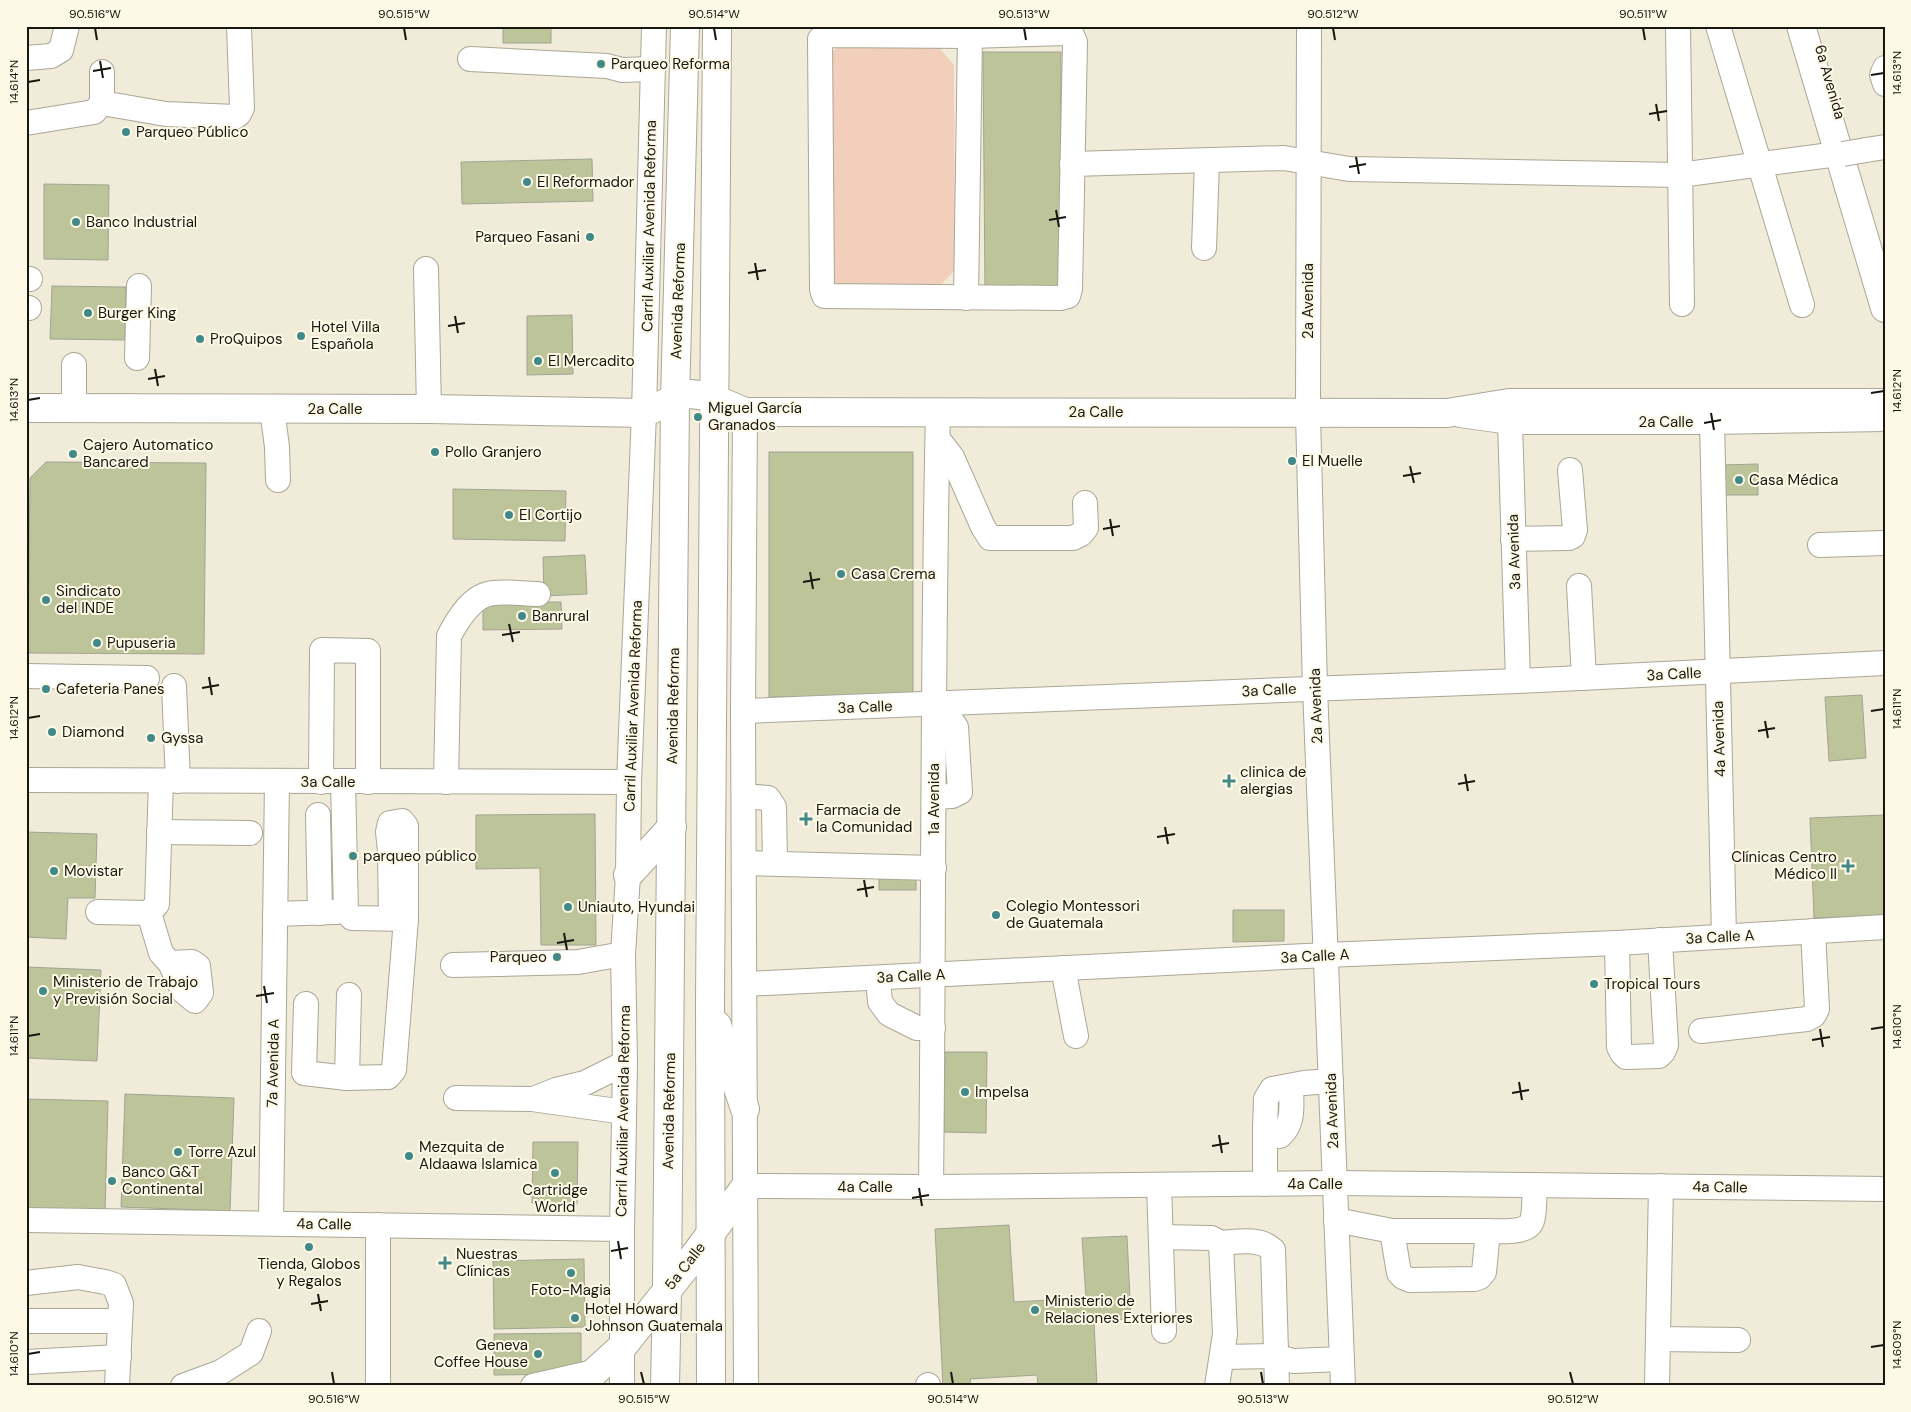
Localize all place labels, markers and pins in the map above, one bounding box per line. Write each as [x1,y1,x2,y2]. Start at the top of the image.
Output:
place label: Parqueo Reforma [611,54,730,74]
marker: Parqueo Reforma [595,58,607,70]
place label: Parqueo Público [136,122,248,142]
marker: Parqueo Público [120,126,132,138]
place label: El Reformador [537,172,635,192]
marker: El Reformador [521,176,533,188]
place label: Banco Industrial [86,212,197,232]
marker: Banco Industrial [70,216,82,228]
place label: Parqueo Fasani [475,227,580,247]
marker: Parqueo Fasani [584,231,596,243]
place label: Burger King [98,303,176,323]
marker: Burger King [82,307,94,319]
place label: Hotel Villa Española [311,317,380,354]
place label: ProQuipos [210,329,282,349]
marker: Hotel Villa Española [295,330,307,342]
marker: ProQuipos [194,333,206,345]
place label: El Mercadito [548,351,635,371]
marker: El Mercadito [532,355,544,367]
place label: Miguel García Granados [708,398,802,435]
marker: Miguel García Granados [692,411,704,423]
place label: Cajero Automatico Bancared [83,435,214,472]
place label: Pollo Granjero [445,442,542,462]
marker: Pollo Granjero [429,446,441,458]
marker: Cajero Automatico Bancared [67,448,79,460]
place label: El Muelle [1302,451,1363,471]
marker: El Muelle [1286,455,1298,467]
place label: Casa Médica [1749,470,1838,490]
marker: Casa Médica [1733,474,1745,486]
place label: El Cortijo [519,505,582,525]
marker: El Cortijo [503,509,515,521]
place label: Casa Crema [851,564,936,584]
marker: Casa Crema [835,568,847,580]
place label: Sindicato del INDE [56,581,121,618]
marker: Sindicato del INDE [40,594,52,606]
place label: Banrural [532,606,589,626]
marker: Banrural [516,610,528,622]
place label: Pupuseria [107,633,176,653]
marker: Pupuseria [91,637,103,649]
place label: Cafeteria Panes [56,679,165,699]
marker: Cafeteria Panes [40,683,52,695]
place label: Diamond [62,722,124,742]
marker: Diamond [46,726,58,738]
place label: Gyssa [161,728,204,748]
marker: Gyssa [145,732,157,744]
place label: clinica de alergias [1240,762,1306,799]
marker: clinica de alergias [1222,774,1236,788]
place label: Farmacia de la Comunidad [816,800,912,837]
marker: Farmacia de la Comunidad [800,813,812,825]
place label: parqueo público [363,846,477,866]
place label: Clínicas Centro Médico II [1731,847,1837,884]
marker: parqueo público [347,850,359,862]
marker: Clínicas Centro Médico II [1841,859,1855,873]
place label: Movistar [64,861,124,881]
marker: Movistar [48,865,60,877]
place label: Colegio Montessori de Guatemala [1006,896,1140,933]
place label: Uniauto, Hyundai [578,897,695,917]
marker: Uniauto, Hyundai [562,901,574,913]
marker: Colegio Montessori de Guatemala [990,909,1002,921]
place label: Parqueo [490,947,547,967]
marker: Parqueo [551,951,563,963]
place label: Ministerio de Trabajo y Previsión Social [53,972,198,1009]
place label: Tropical Tours [1604,974,1700,994]
marker: Tropical Tours [1588,978,1600,990]
marker: Ministerio de Trabajo y Previsión Social [37,985,49,997]
place label: Impelsa [975,1082,1029,1102]
marker: Impelsa [959,1086,971,1098]
place label: Mezquita de Aldaawa Islamica [419,1137,537,1174]
place label: Torre Azul [188,1142,256,1162]
marker: Torre Azul [172,1146,184,1158]
marker: Mezquita de Aldaawa Islamica [403,1150,415,1162]
place label: Banco G&T Continental [122,1162,203,1199]
marker: Cartridge World [549,1167,561,1179]
marker: Banco G&T Continental [106,1175,118,1187]
place label: Cartridge World [522,1180,588,1217]
marker: Tienda, Globos y Regalos [303,1241,315,1253]
place label: Nuestras Clínicas [456,1244,518,1281]
place label: Tienda, Globos y Regalos [258,1254,360,1291]
marker: Nuestras Clínicas [438,1256,452,1270]
marker: Foto-Magia [565,1267,577,1279]
place label: Foto-Magia [531,1280,611,1300]
place label: Ministerio de Relaciones Exteriores [1045,1291,1193,1328]
place label: Hotel Howard Johnson Guatemala [585,1299,723,1336]
marker: Ministerio de Relaciones Exteriores [1029,1304,1041,1316]
marker: Hotel Howard Johnson Guatemala [569,1312,581,1324]
place label: Geneva Coffee House [434,1335,528,1372]
marker: Geneva Coffee House [532,1348,544,1360]

